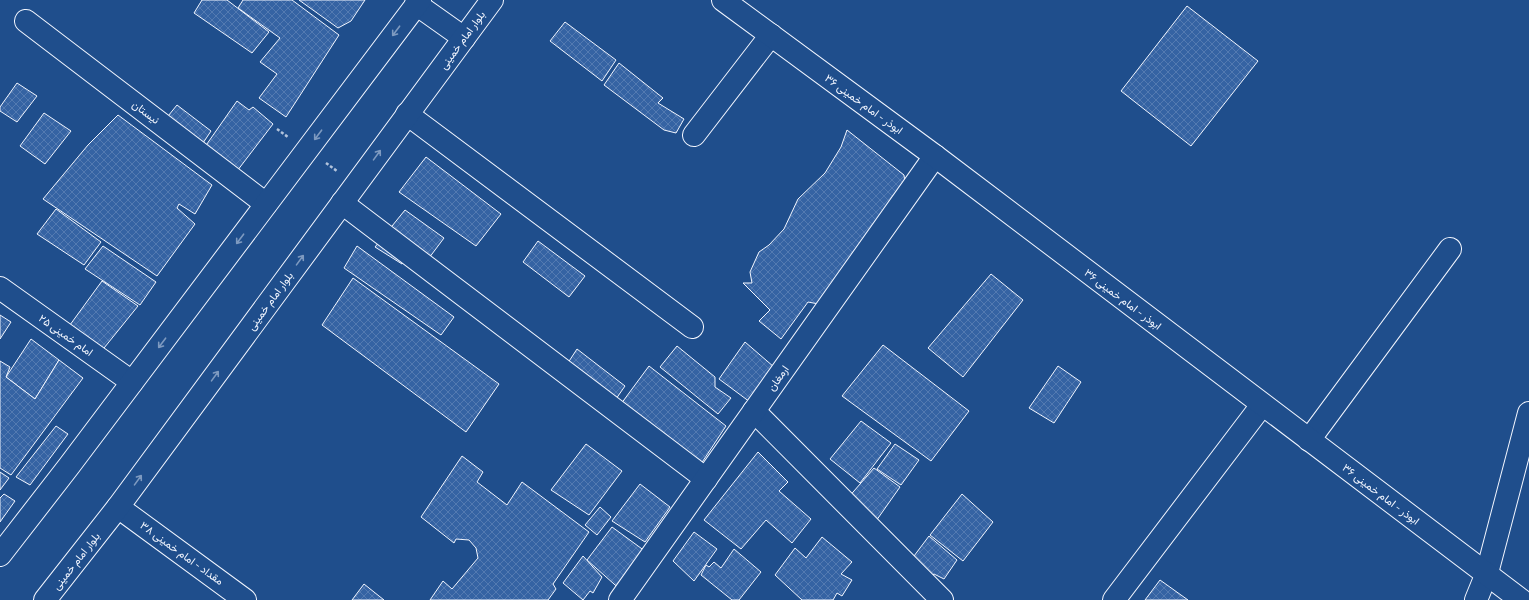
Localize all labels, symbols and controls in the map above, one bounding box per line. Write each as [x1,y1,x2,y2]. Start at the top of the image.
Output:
street label: بلوار امام خمینی [435,7,489,73]
one-way arrow [392,26,400,37]
street label: ابوذر - امام خمینی ۳۶ [822,70,906,138]
street label: نیستان [129,96,163,128]
one-way arrow [314,130,322,141]
one-way arrow [373,150,381,161]
one-way arrow [236,233,244,244]
one-way arrow [296,255,304,266]
street label: ابوذر - امام خمینی ۳۶ [1081,265,1165,333]
street label: بلوار امام خمینی [243,268,297,334]
street label: امام خمینی ۲۵ [35,310,97,360]
one-way arrow [157,337,166,348]
street label: ارمغان [763,362,793,394]
one-way arrow [211,370,219,381]
street label: ابوذر - امام خمینی ۳۶ [1339,460,1423,528]
one-way arrow [133,475,142,486]
street label: مقداد - امام خمینی ۳۸ [137,517,227,589]
street label: بلوار امام خمینی [48,529,104,593]

